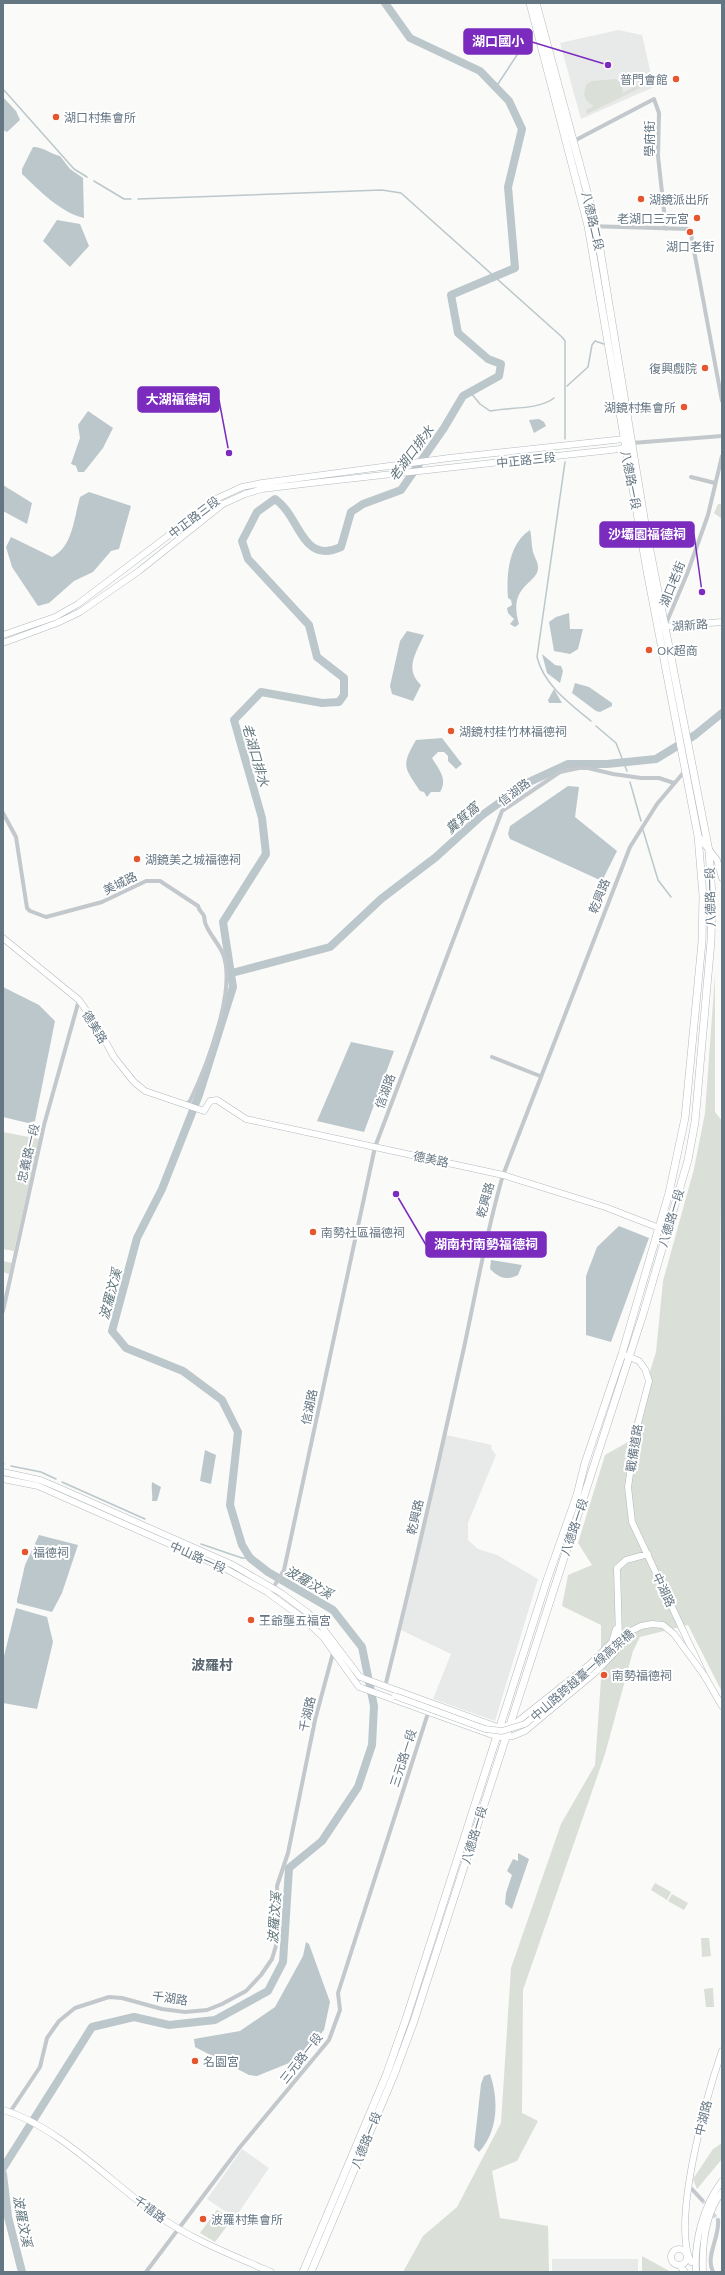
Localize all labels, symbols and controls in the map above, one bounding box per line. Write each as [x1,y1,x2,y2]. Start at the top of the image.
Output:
callout: 湖口國小 [464,29,532,54]
text: 湖口國小 [472,33,525,49]
place label: 普門會館 [620,72,668,87]
marker: 普門會館 [671,74,681,84]
place label: 湖口村集會所 [64,110,136,125]
marker: 湖口村集會所 [51,112,61,122]
street label: 學府街 [642,121,657,157]
street label: 八德路二段 [579,190,607,252]
place label: 湖鏡派出所 [649,192,709,207]
marker: 湖鏡派出所 [636,194,646,204]
place label: 老湖口三元宮 [617,211,689,226]
marker: 老湖口三元宮 [692,213,702,223]
marker: 湖口老街 [685,227,695,237]
place label: 湖口老街 [666,239,714,254]
place label: 復興戲院 [649,361,697,376]
marker: 復興戲院 [700,363,710,373]
callout: 大湖福德祠 [138,387,219,412]
text: 大湖福德祠 [145,391,211,407]
place label: 湖鏡村集會所 [604,400,676,415]
marker: 湖鏡村集會所 [679,402,689,412]
water label: 老湖口排水 [385,421,438,484]
street label: 中正路三段 [495,449,557,471]
street label: 八德路一段 [618,449,644,511]
street label: 中正路三段 [166,493,222,541]
callout: 沙壩園福德祠 [600,522,694,547]
text: 沙壩園福德祠 [608,526,686,542]
street label: 湖口老街 [656,559,688,609]
street label: 湖新路 [672,616,708,634]
place label: OK超商 [657,643,698,658]
marker: OK超商 [644,645,654,655]
water label: 老湖口排水 [239,722,273,789]
place label: 湖鏡村桂竹林福德祠 [459,724,567,739]
marker: 湖鏡村桂竹林福德祠 [446,726,456,736]
street label: 信湖路 [495,775,533,809]
water label: 糞箕窩 [442,798,483,837]
place label: 湖鏡美之城福德祠 [145,852,241,867]
marker: 湖鏡美之城福德祠 [132,854,142,864]
street label: 八德路一段 [702,867,718,927]
street label: 美城路 [101,868,139,898]
street label: 乾興路 [585,876,613,916]
street label: 德美路 [79,1008,111,1046]
street label: 信湖路 [372,1072,398,1110]
street label: 忠義路一段 [14,1122,42,1184]
street label: 德美路 [412,1148,450,1170]
street label: 乾興路 [473,1181,497,1219]
street label: 八德路一段 [655,1187,687,1249]
place label: 南勢社區福德祠 [321,1225,405,1240]
marker: 南勢社區福德祠 [308,1227,318,1237]
callout: 湖南村南勢福德祠 [426,1232,546,1257]
text: 湖南村南勢福德祠 [434,1236,538,1252]
water label: 波羅汶溪 [96,1265,125,1321]
street label: 信湖路 [298,1388,320,1426]
street label: 戰備道路 [623,1423,645,1473]
street label: 八德路一段 [557,1496,591,1558]
street label: 乾興路 [404,1498,426,1536]
street label: 中山路一段 [168,1538,228,1576]
place label: 福德祠 [33,1545,69,1560]
marker: 福德祠 [20,1547,30,1557]
water label: 波羅汶溪 [282,1562,337,1603]
street label: 中湖路 [650,1571,678,1609]
place label: 王爺壟五福宮 [259,1613,331,1628]
marker: 王爺壟五福宮 [246,1615,256,1625]
street label: 中山路跨越臺一線高架橋 [527,1626,637,1724]
district label: 波羅村 [191,1656,233,1674]
place label: 南勢福德祠 [612,1668,672,1683]
marker: 南勢福德祠 [599,1670,609,1680]
street label: 千湖路 [296,1695,318,1733]
street label: 三元路一段 [387,1727,419,1789]
street label: 八德路一段 [458,1804,490,1866]
water label: 波羅汶溪 [264,1890,284,1945]
street label: 千湖路 [151,1988,189,2008]
street label: 三元路一段 [277,2030,325,2086]
place label: 名園宮 [203,2054,239,2069]
marker: 名園宮 [190,2056,200,2066]
street label: 中湖路 [691,2099,715,2137]
street label: 八德路一段 [348,2109,384,2171]
street label: 千禧路 [131,2192,169,2226]
water label: 波羅汶溪 [10,2194,36,2250]
place label: 波羅村集會所 [211,2212,283,2227]
marker: 波羅村集會所 [198,2214,208,2224]

